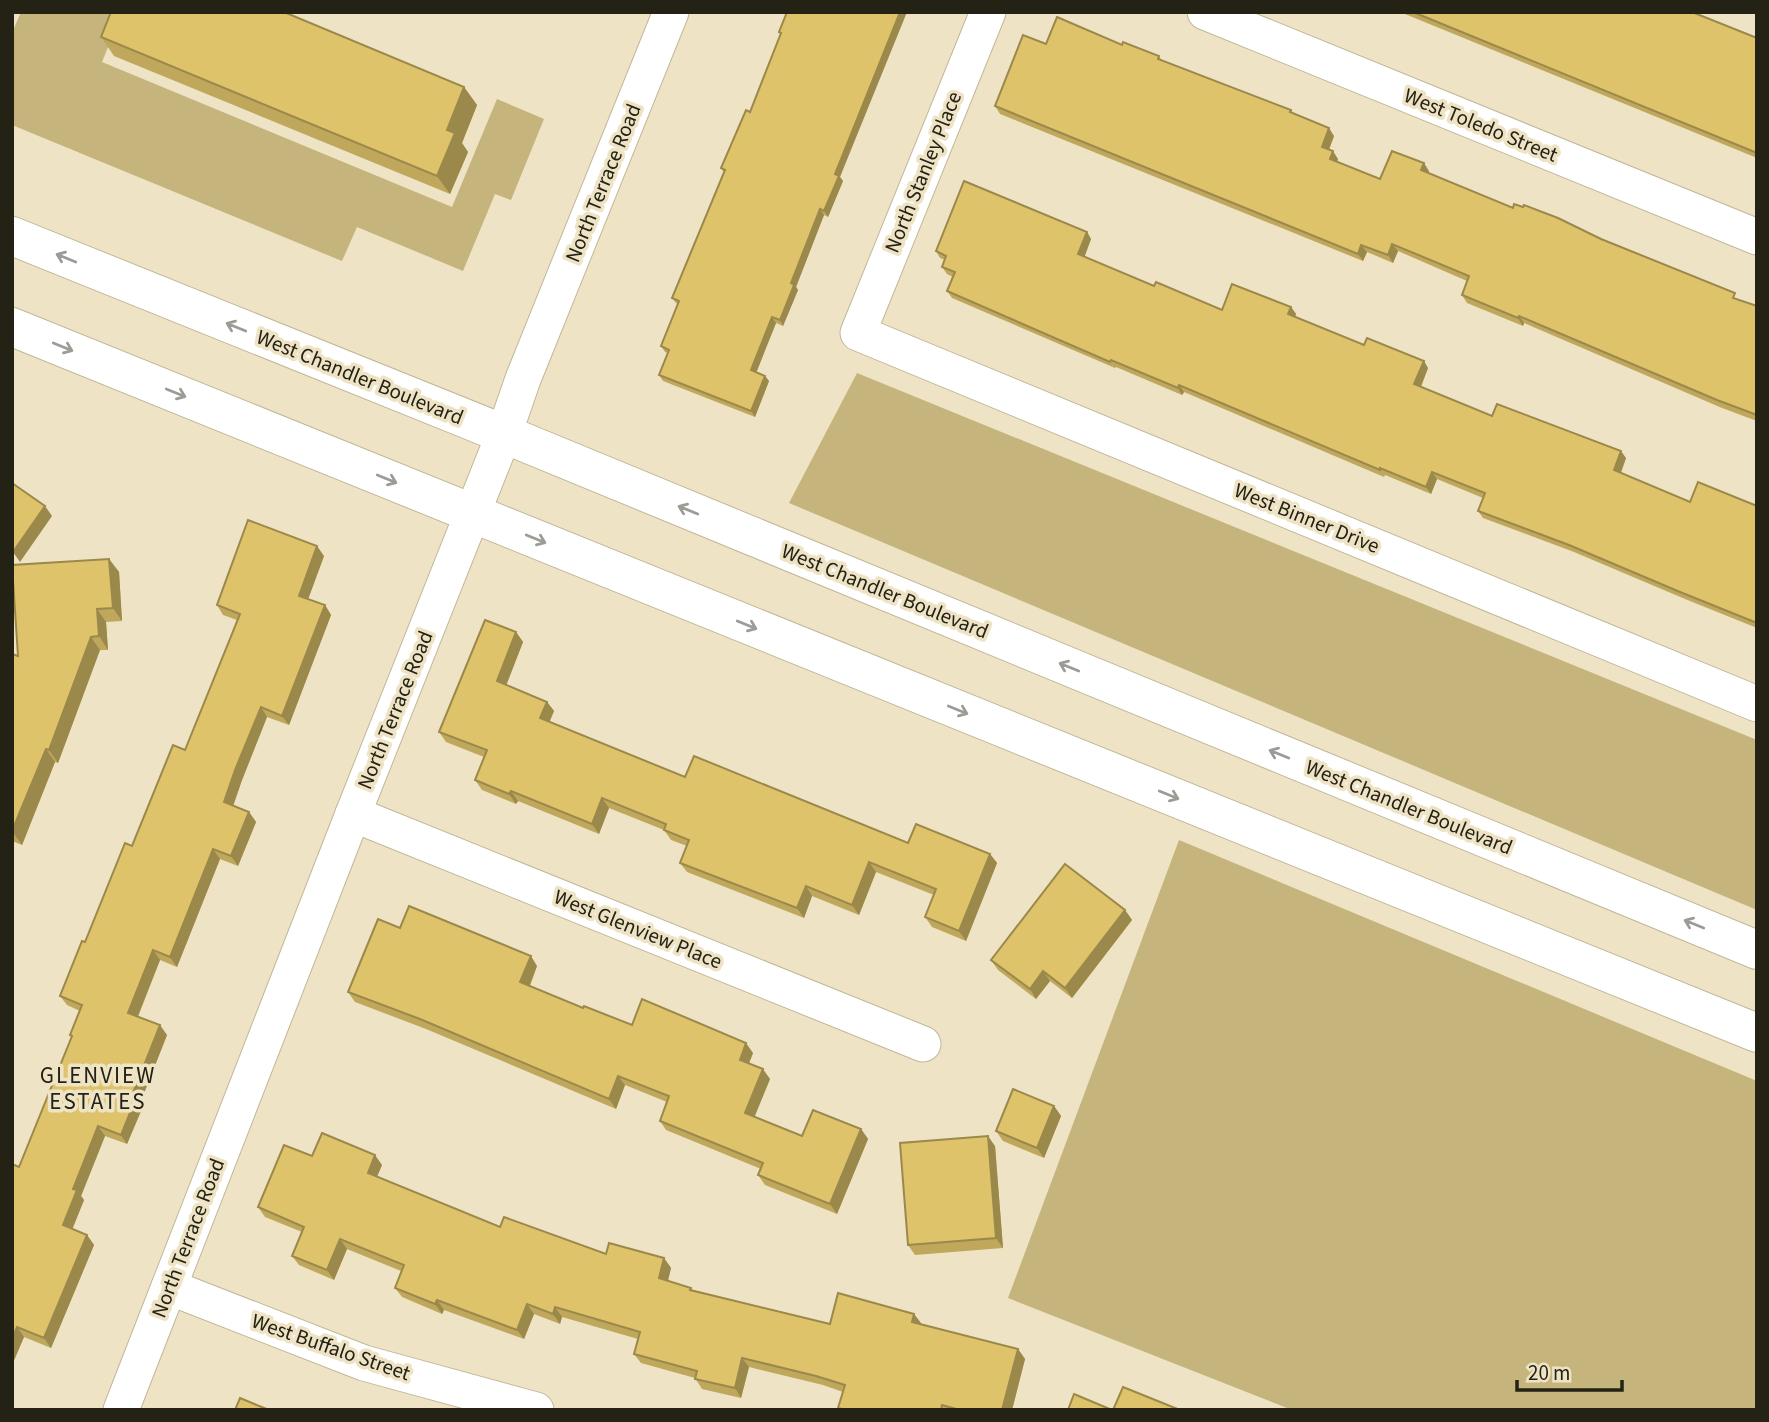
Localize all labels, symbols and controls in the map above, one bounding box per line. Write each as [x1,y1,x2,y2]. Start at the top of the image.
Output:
street label: West Toledo Street [1400,80,1562,170]
street label: North Stanley Place [877,87,969,257]
street label: North Terrace Road [557,99,649,267]
one-way arrow [56,251,78,264]
one-way arrow [226,320,248,333]
street label: West Chandler Boulevard [252,322,468,432]
one-way arrow [51,341,73,354]
one-way arrow [165,388,186,401]
one-way arrow [376,473,397,486]
street label: West Binner Drive [1230,475,1384,561]
one-way arrow [678,503,699,516]
one-way arrow [525,534,547,547]
street label: West Chandler Boulevard [777,536,993,646]
one-way arrow [736,619,758,632]
street label: North Terrace Road [349,626,441,794]
one-way arrow [1059,660,1080,673]
one-way arrow [947,705,969,718]
one-way arrow [1269,746,1291,759]
street label: West Chandler Boulevard [1301,752,1517,862]
one-way arrow [1158,790,1179,803]
street label: West Glenview Place [549,882,727,976]
one-way arrow [1683,917,1705,930]
district label: GLENVIEW ESTATES [40,1059,156,1118]
street label: North Terrace Road [144,1154,232,1322]
street label: West Buffalo Street [248,1306,414,1388]
scale bar [1517,1348,1622,1392]
text: 20 m [1528,1358,1570,1388]

